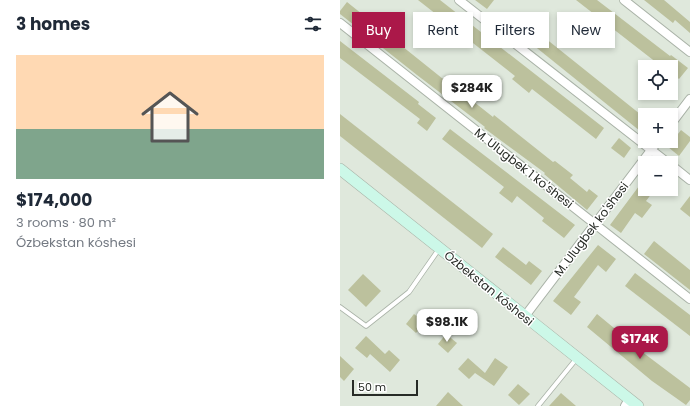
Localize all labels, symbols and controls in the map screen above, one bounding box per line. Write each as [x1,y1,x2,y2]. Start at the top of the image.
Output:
text: 3 homes [16,12,90,36]
chip: Buy [352,12,405,48]
chip: Rent [413,12,473,48]
chip: Filters [481,12,549,48]
chip: New [557,12,615,48]
icon: filters [302,13,324,35]
map controls [638,60,678,196]
button: locate [638,60,678,100]
pin: $284K [444,75,500,109]
text: $284K [451,78,493,97]
icon: home [134,81,206,153]
button: + [638,108,678,148]
street label: M. Ulugbek 1 ko'shesi [471,124,577,212]
button: − [638,156,678,196]
street label: M. Ulugbek ko'shesi [550,178,632,280]
text: $174,000 [16,188,92,212]
text: 3 rooms · 80 m² [16,213,116,232]
text: Ózbekstan kóshesi [16,233,136,252]
street label: Ózbekstan kóshesi [441,247,537,329]
pin: $98.1K [414,309,480,343]
text: $98.1K [426,312,468,331]
pin: $174K [612,326,668,360]
text: $174K [621,329,659,348]
scale bar [352,378,418,397]
text: 50 m [358,379,386,395]

